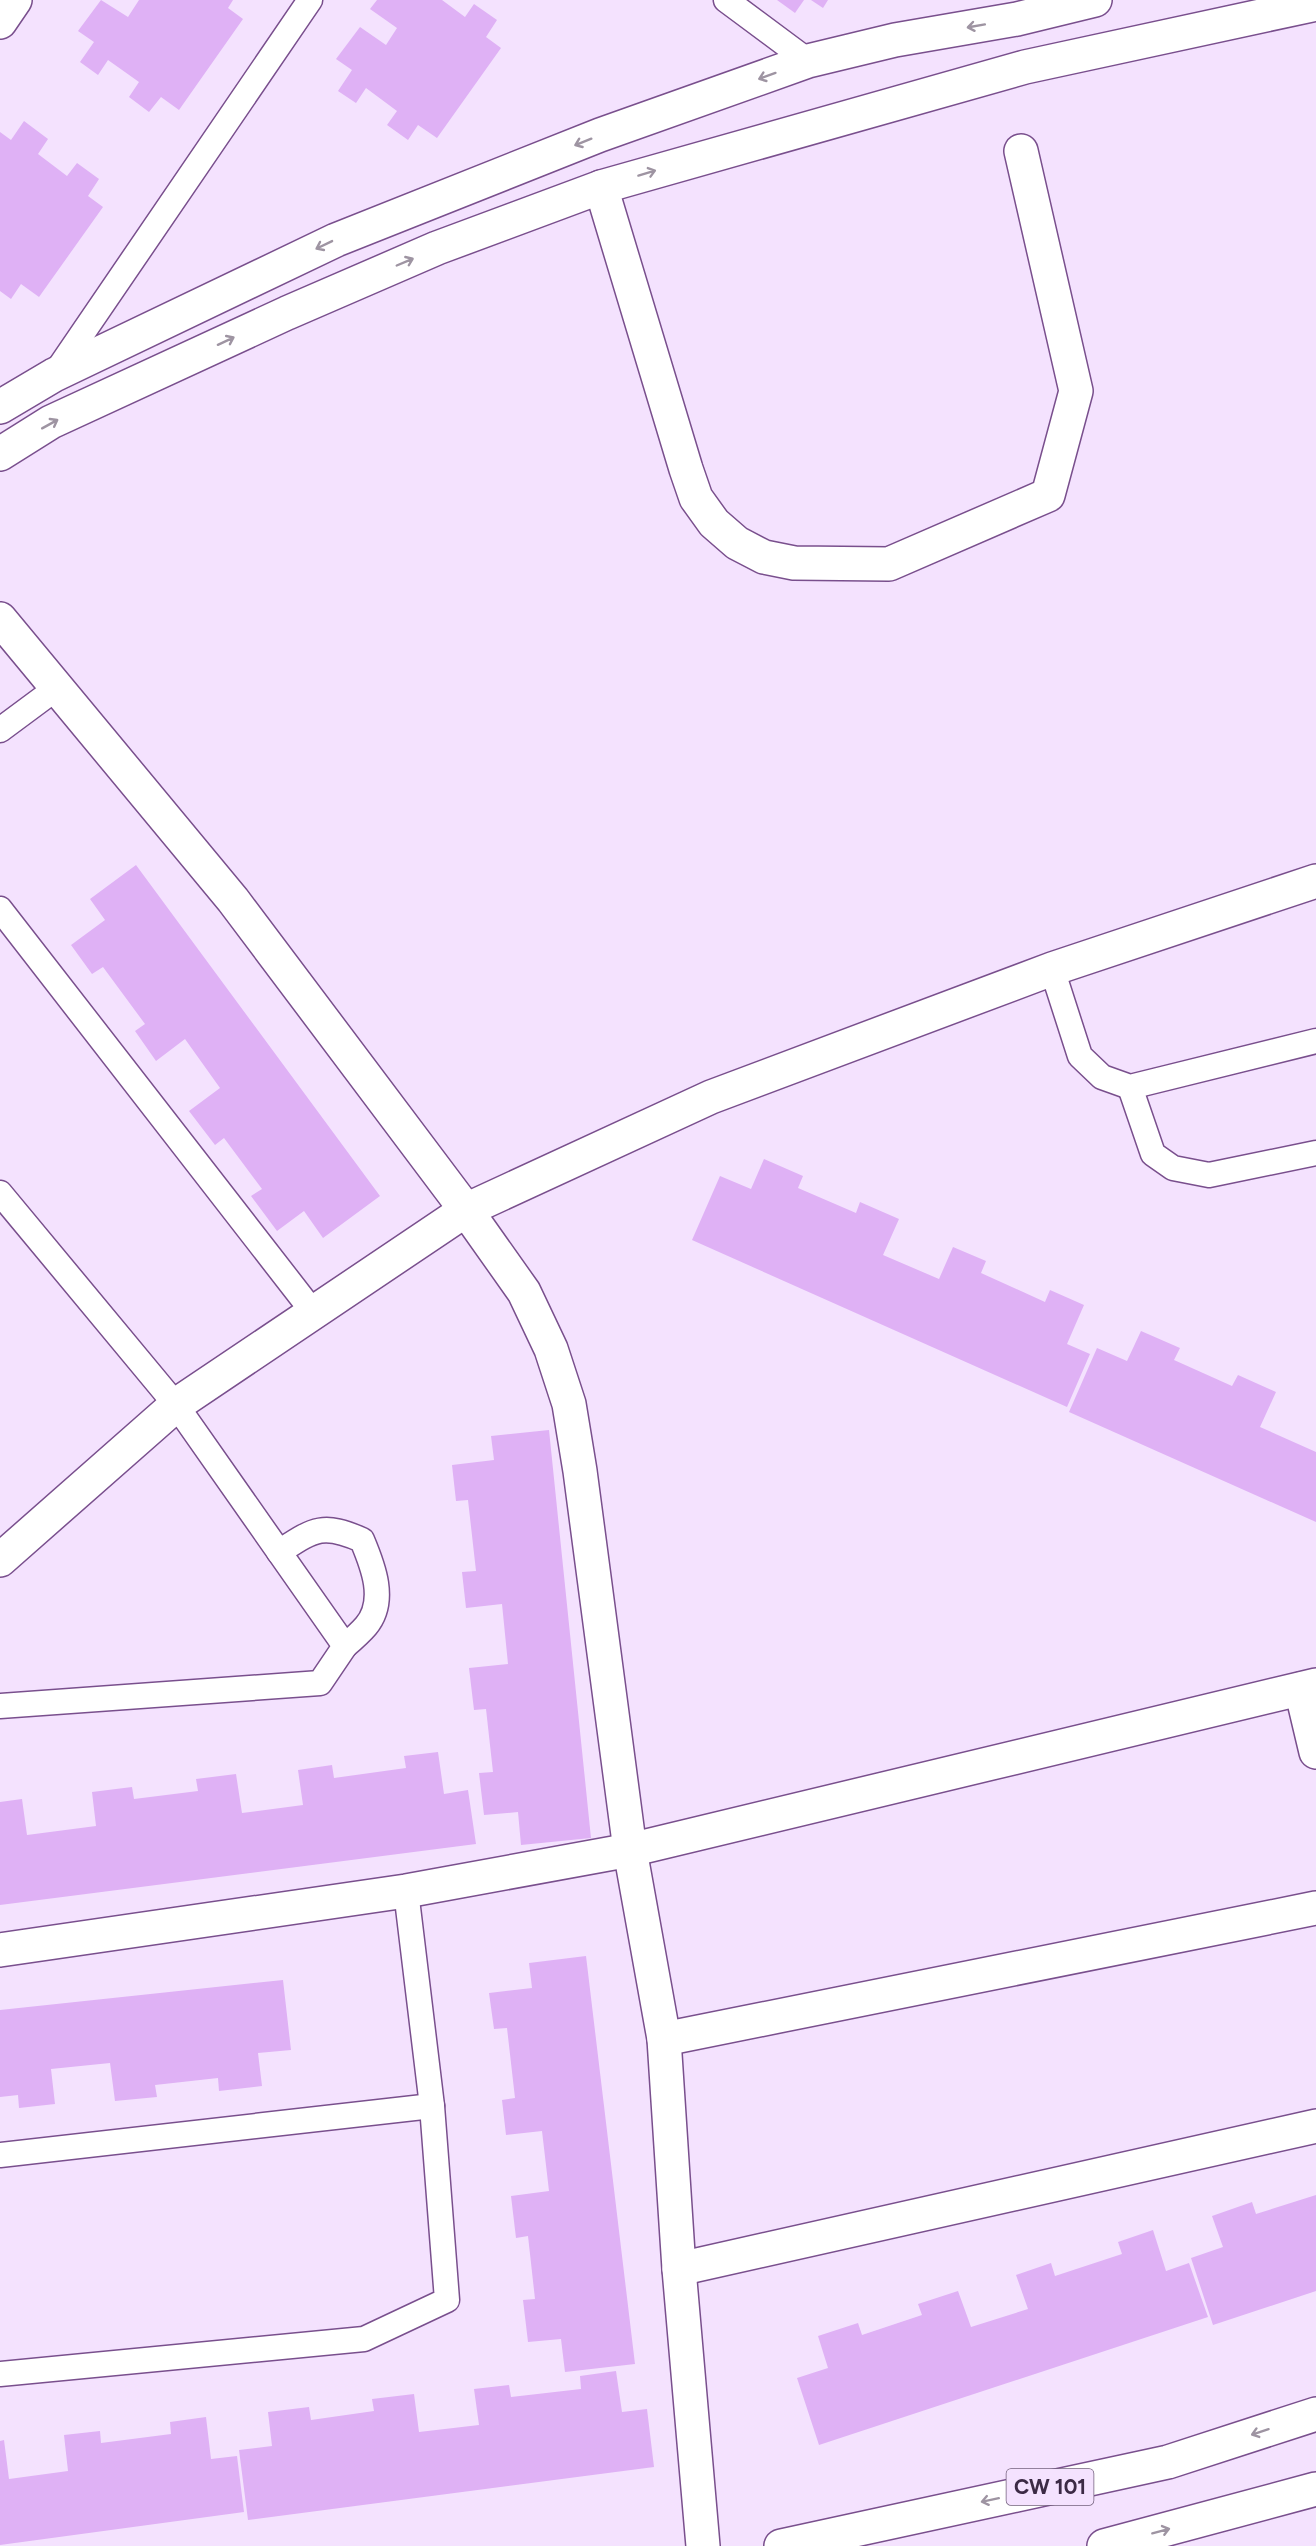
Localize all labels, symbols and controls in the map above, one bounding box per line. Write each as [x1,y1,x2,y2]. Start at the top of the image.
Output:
one-way arrow [967,21,987,32]
one-way arrow [758,71,776,82]
one-way arrow [574,137,593,148]
one-way arrow [637,167,656,178]
one-way arrow [315,240,333,252]
one-way arrow [395,256,414,267]
one-way arrow [217,335,235,346]
one-way arrow [41,417,58,429]
one-way arrow [1251,2427,1270,2438]
road number: CW 101 [1006,2469,1094,2505]
one-way arrow [981,2495,1000,2507]
one-way arrow [1151,2525,1170,2537]

